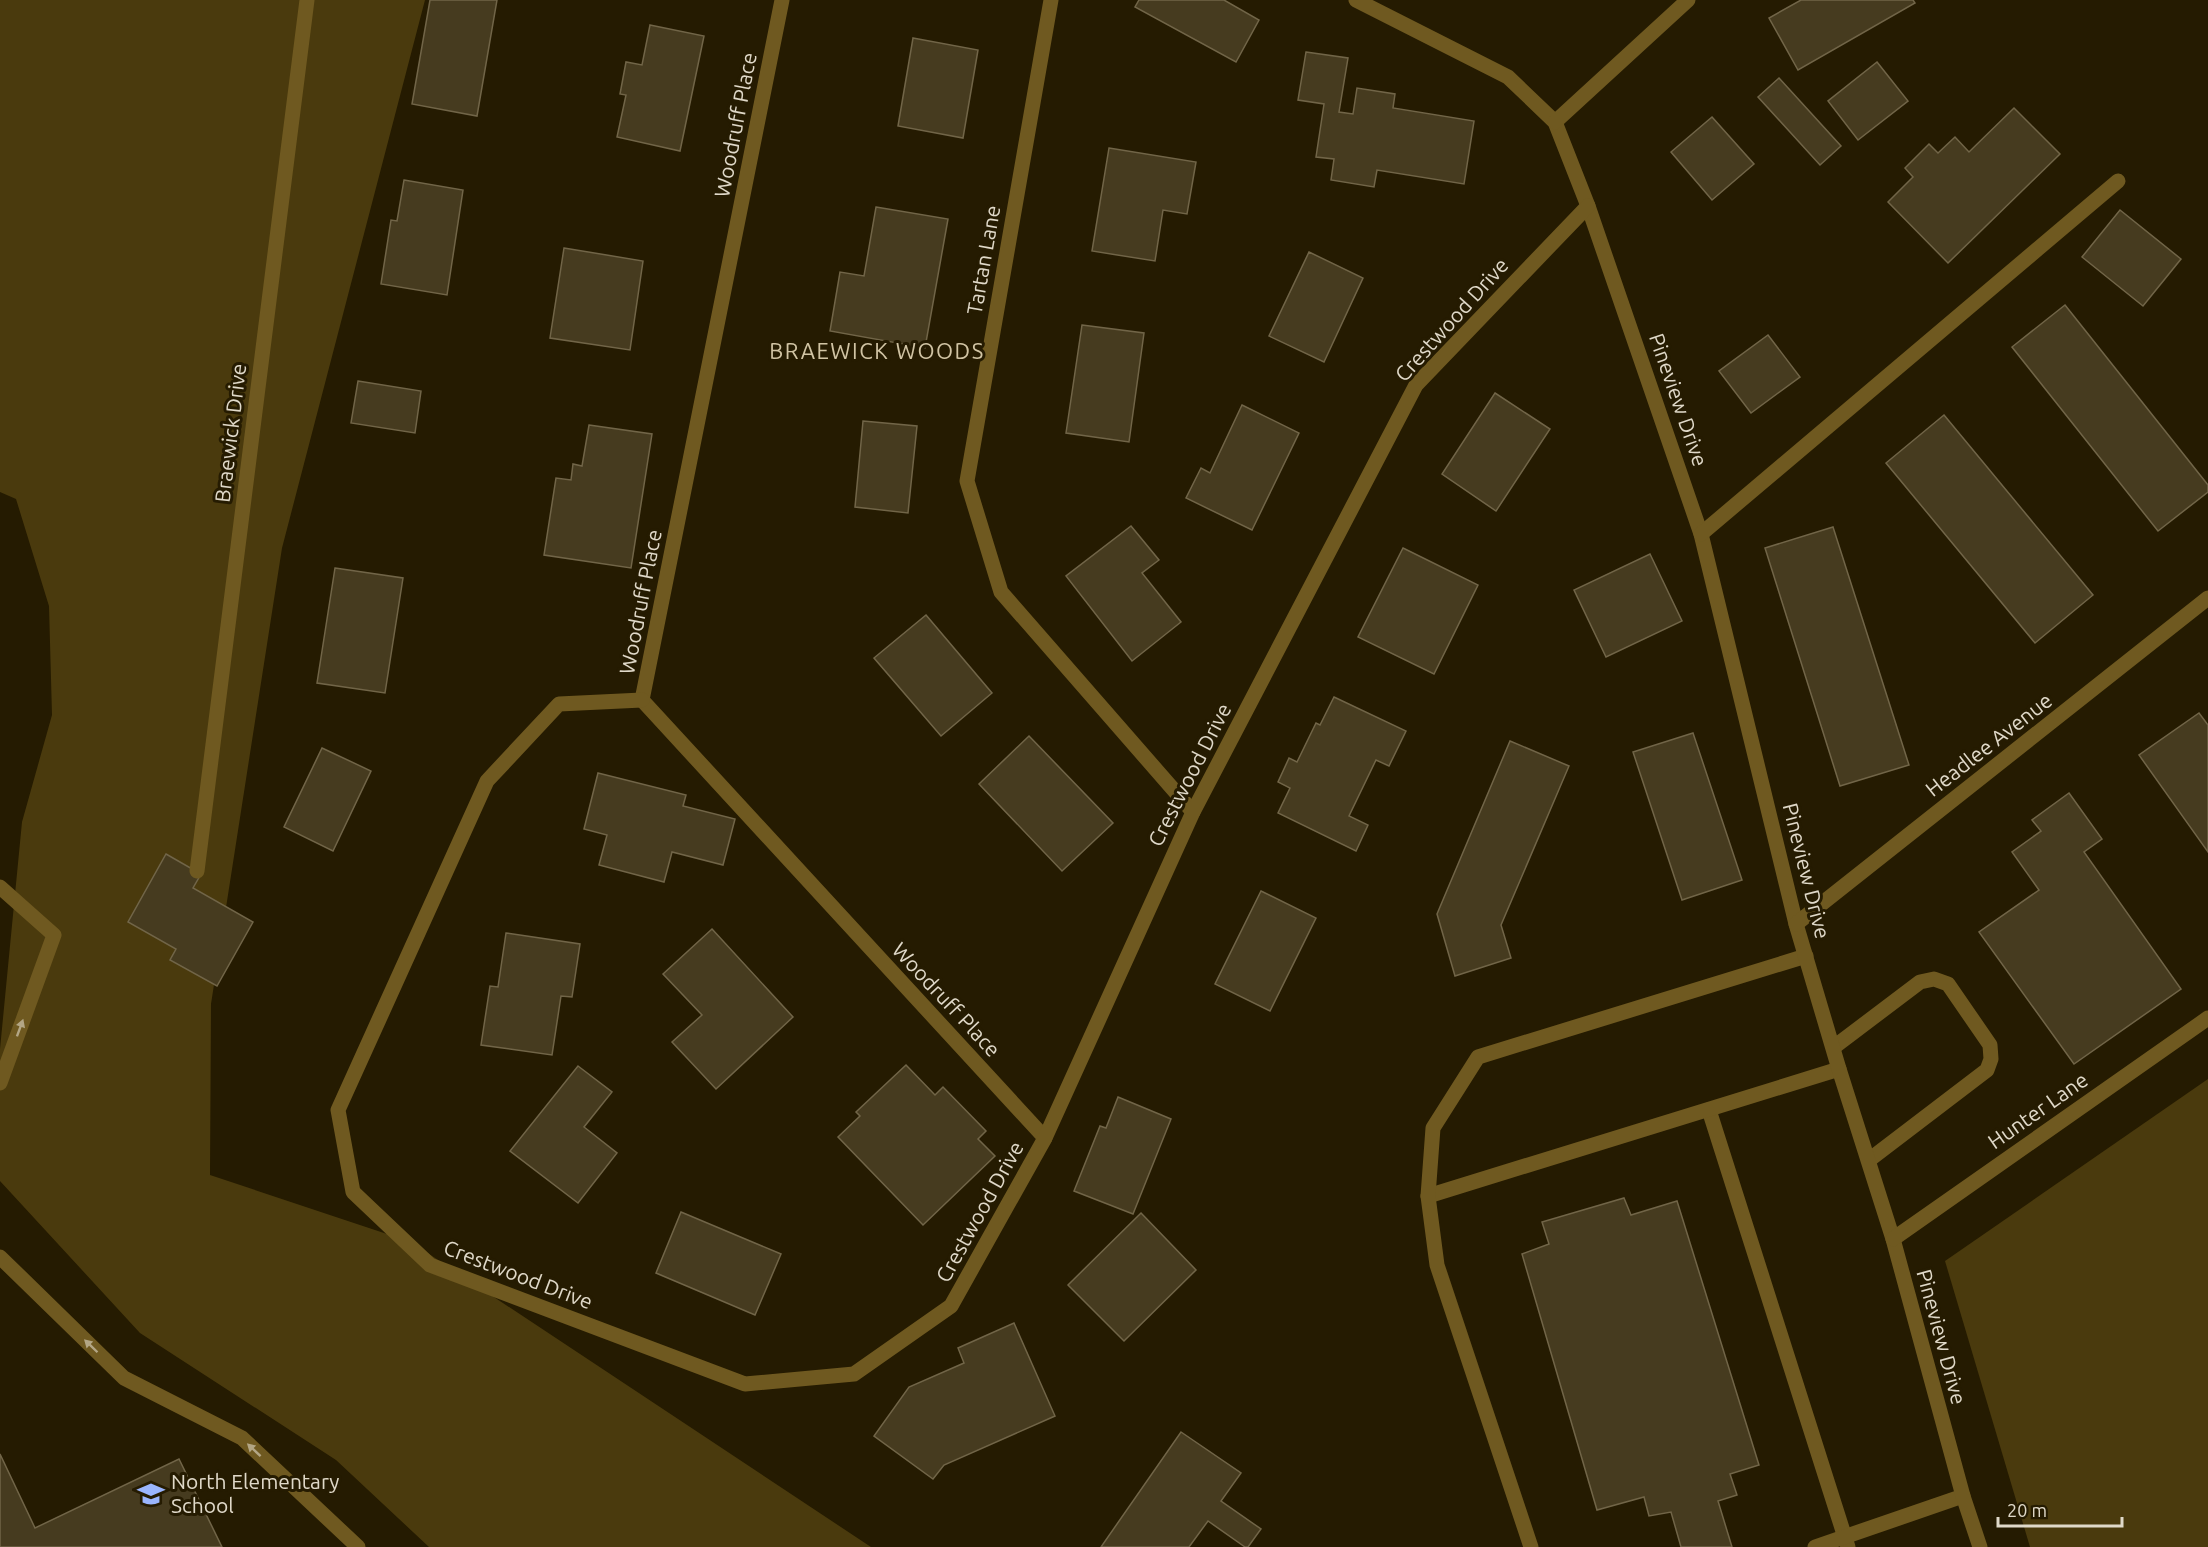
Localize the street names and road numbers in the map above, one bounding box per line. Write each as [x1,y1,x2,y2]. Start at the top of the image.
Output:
street label: Woodruff Place [709,50,761,199]
street label: Tartan Lane [962,203,1004,316]
street label: Crestwood Drive [1390,253,1513,386]
street label: Pineview Drive [1645,330,1713,469]
street label: Braewick Drive [210,362,250,504]
street label: Woodruff Place [614,527,666,676]
street label: Headlee Avenue [1920,687,2056,801]
street label: Crestwood Drive [1143,699,1236,850]
street label: Pineview Drive [1779,800,1835,941]
street label: Woodruff Place [888,937,1006,1061]
street label: Hunter Lane [1983,1067,2092,1153]
street label: Crestwood Drive [930,1137,1028,1286]
street label: Crestwood Drive [441,1235,596,1313]
street label: Pineview Drive [1912,1267,1972,1407]

